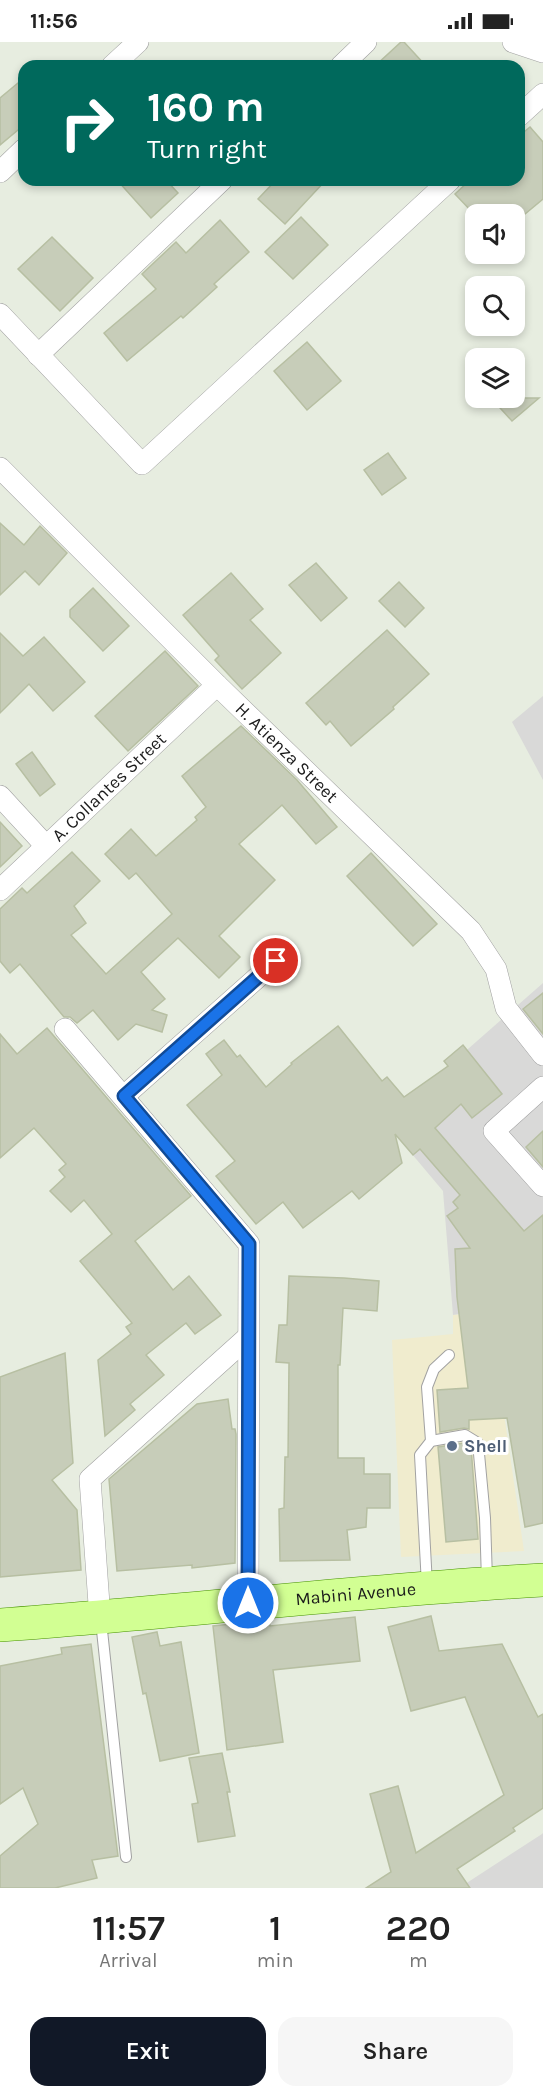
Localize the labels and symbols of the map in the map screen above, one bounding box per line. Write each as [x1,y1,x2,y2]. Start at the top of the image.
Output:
street label: H. Atienza Street [231,698,343,807]
street label: A. Collantes Street [47,728,171,846]
pin [250,935,301,986]
place label: Shell [464,1435,507,1457]
marker: Shell [445,1439,459,1453]
position arrow [216,1571,280,1635]
street label: Mabini Avenue [294,1578,417,1610]

